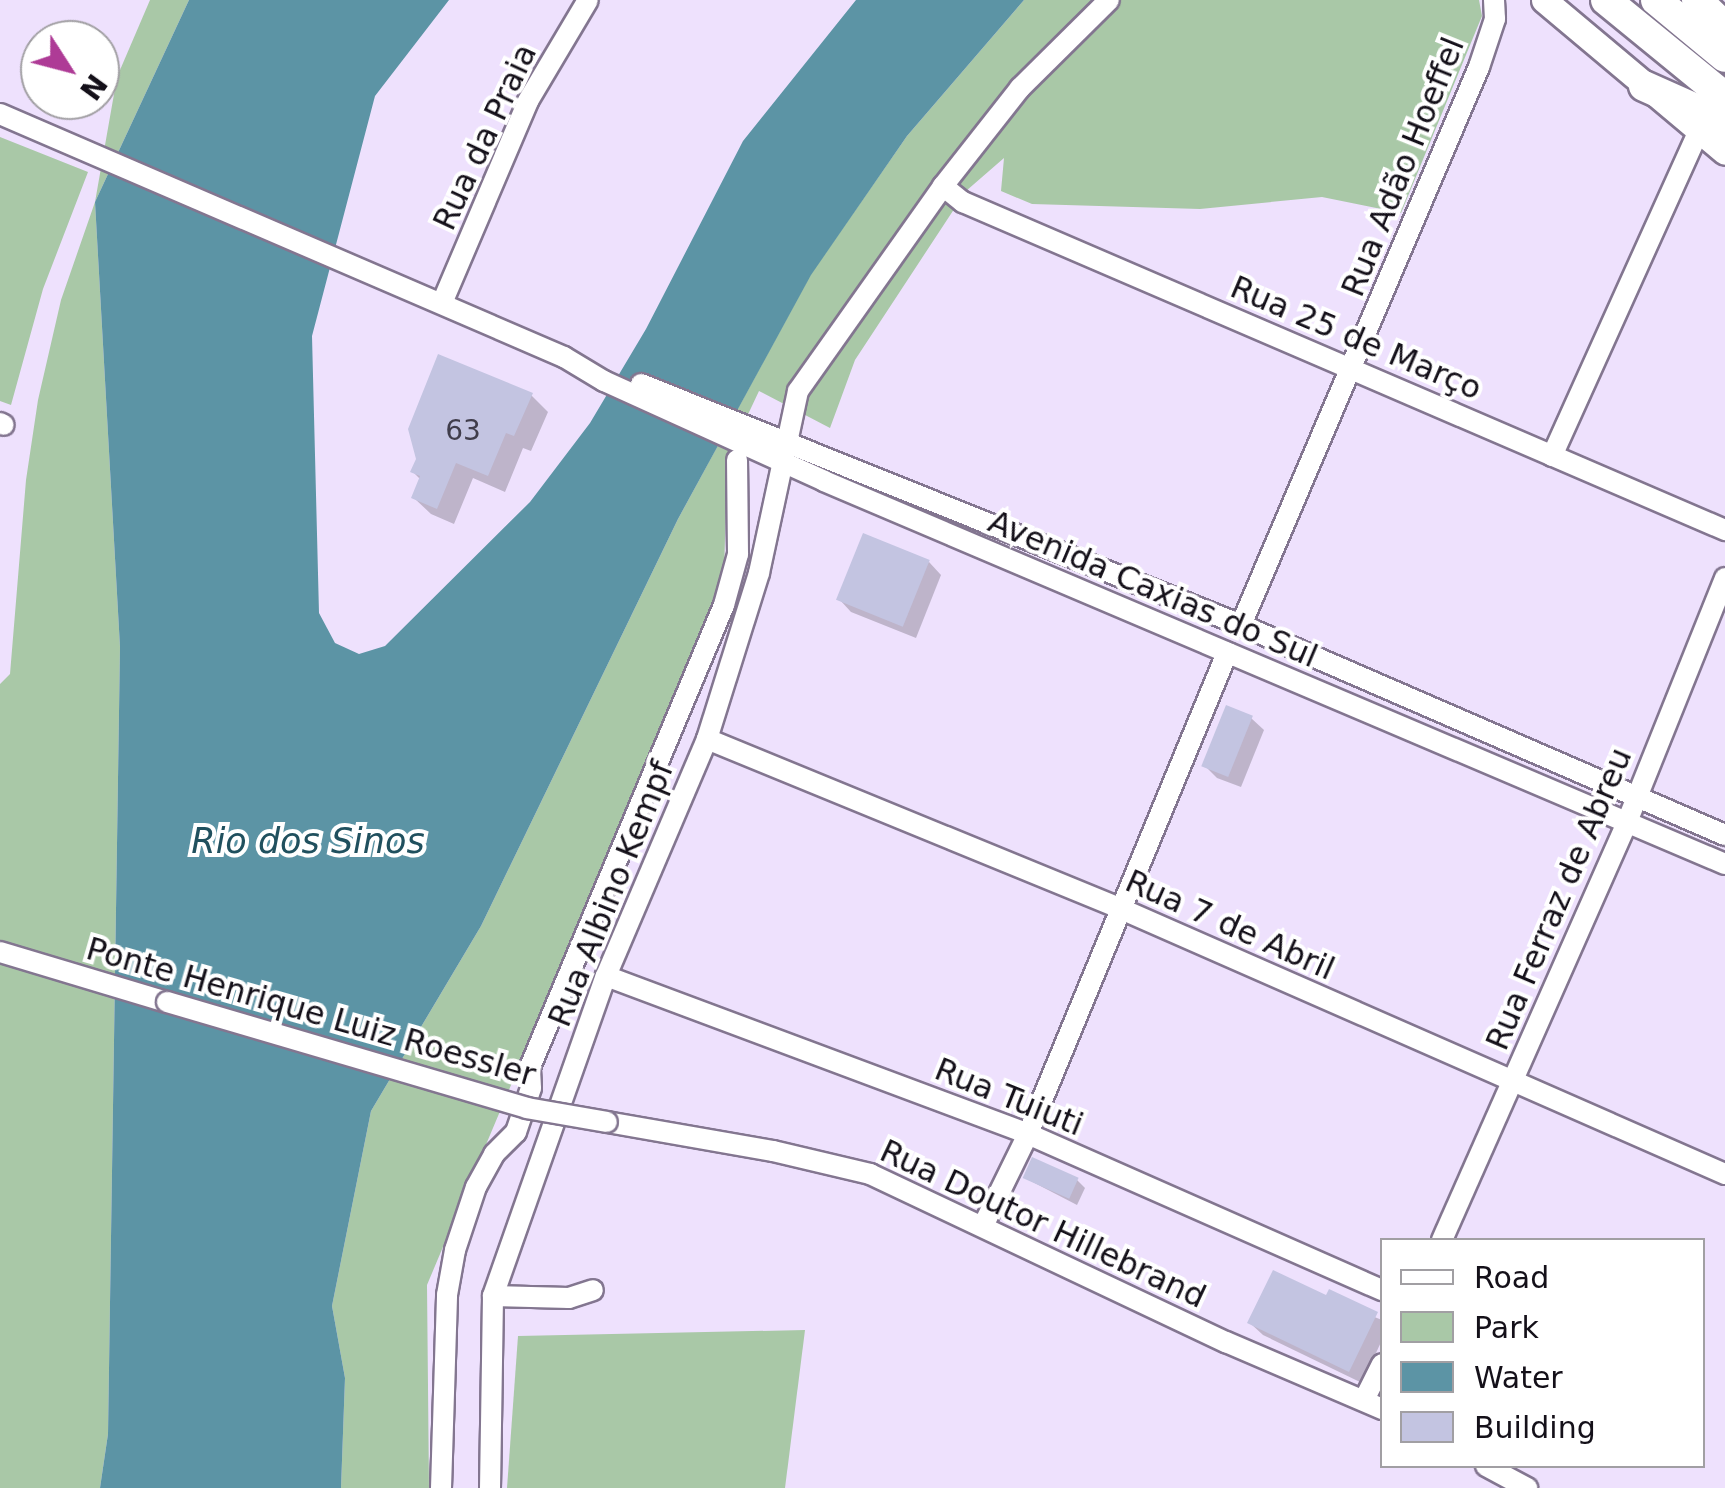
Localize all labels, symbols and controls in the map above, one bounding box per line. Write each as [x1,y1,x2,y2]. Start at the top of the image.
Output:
north arrow [20,20,120,120]
street label: Rua Adão Hoeffel [1334,32,1472,302]
street label: Rua da Praia [425,38,545,236]
text: N [73,68,113,106]
street label: Rua 25 de Março [1225,268,1487,408]
house number: 63 [445,414,481,448]
street label: Avenida Caxias do Sul [983,502,1323,676]
street label: Rua Ferraz de Abreu [1478,742,1640,1056]
street label: Rua Albino Kempf [540,756,682,1032]
water label: Rio dos Sinos [191,820,425,862]
street label: Rua 7 de Abril [1120,862,1340,988]
street label: Ponte Henrique Luiz Roessler [82,929,540,1095]
street label: Rua Tuiuti [929,1050,1089,1144]
street label: Rua Doutor Hillebrand [874,1132,1212,1316]
legend [1380,1238,1705,1468]
text: Road [1474,1260,1549,1295]
text: Park [1474,1310,1539,1345]
text: Water [1474,1360,1563,1395]
text: Building [1474,1410,1596,1445]

